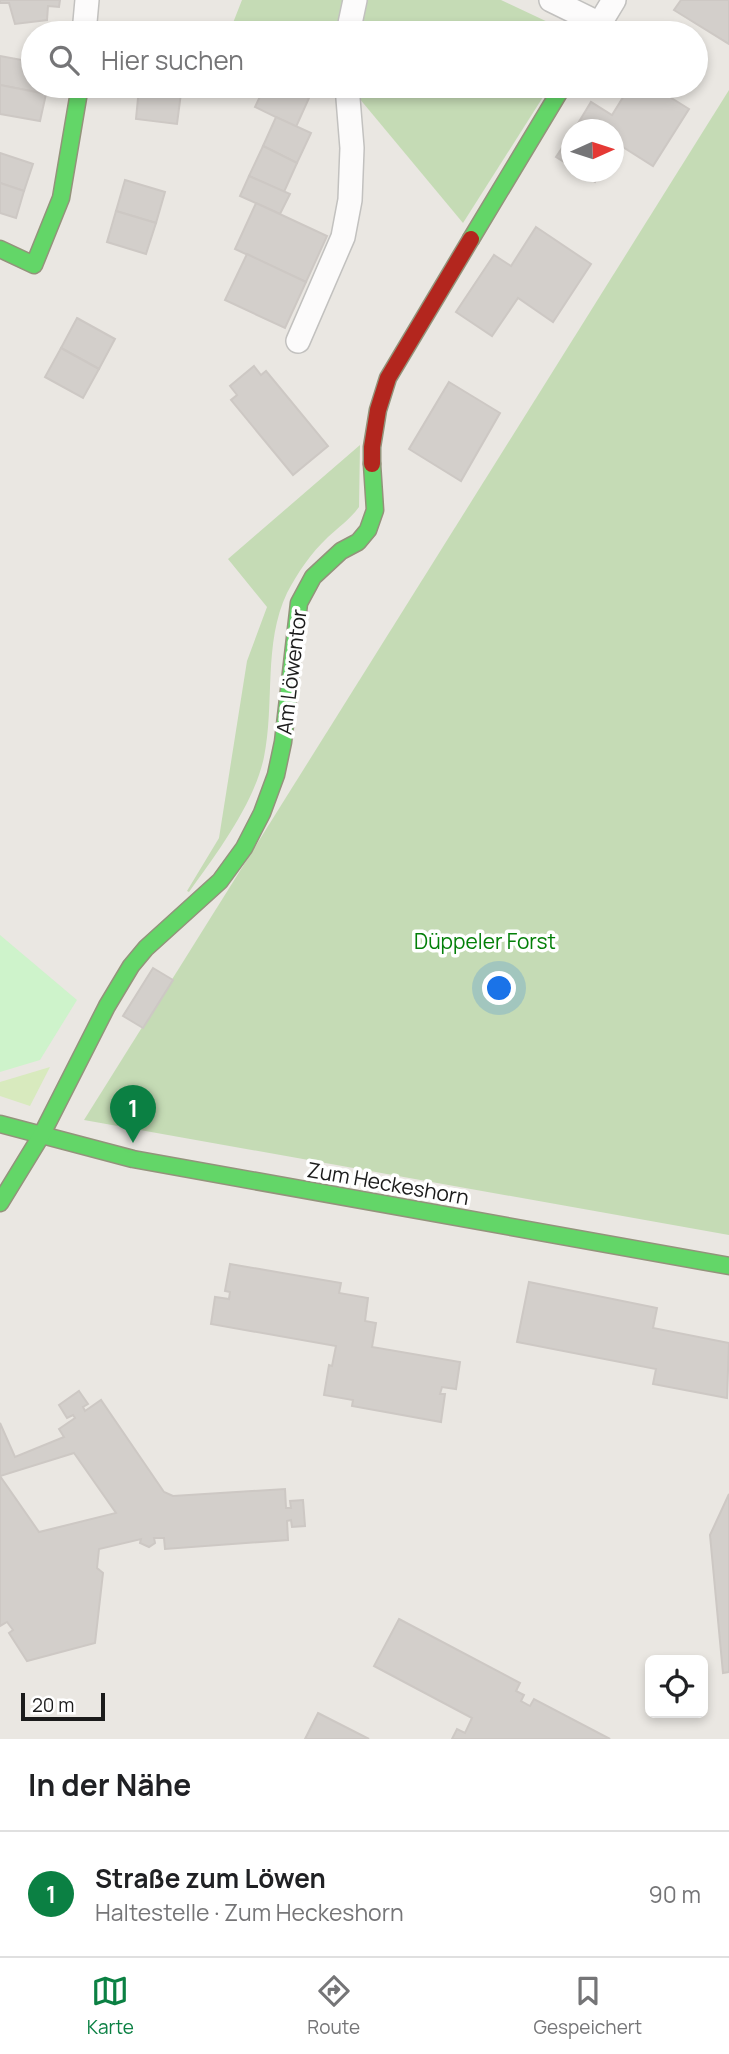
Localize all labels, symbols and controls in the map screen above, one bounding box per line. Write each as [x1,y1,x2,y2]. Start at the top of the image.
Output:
search box [21,21,708,98]
icon: search [45,41,83,79]
text: Hier suchen [101,42,244,78]
north arrow [561,119,624,182]
street label: Am Löwentor [269,607,313,736]
park label: Düppeler Forst [414,927,556,955]
your location [482,971,516,1005]
pin: 1 [110,1085,156,1143]
street label: Zum Heckeshorn [305,1155,471,1211]
map controls [645,1655,708,1718]
button: locate [645,1655,708,1718]
scale bar [21,1690,105,1722]
text: 20 m [32,1692,74,1718]
text: In der Nähe [28,1764,191,1805]
text: Straße zum Löwen [95,1860,326,1896]
text: 1 [46,1878,56,1910]
text: 90 m [649,1878,701,1910]
text: Haltestelle · Zum Heckeshorn [95,1896,404,1928]
tab: Karte [87,1972,134,2040]
tab: Route [307,1972,360,2040]
tab: Gespeichert [534,1972,642,2040]

